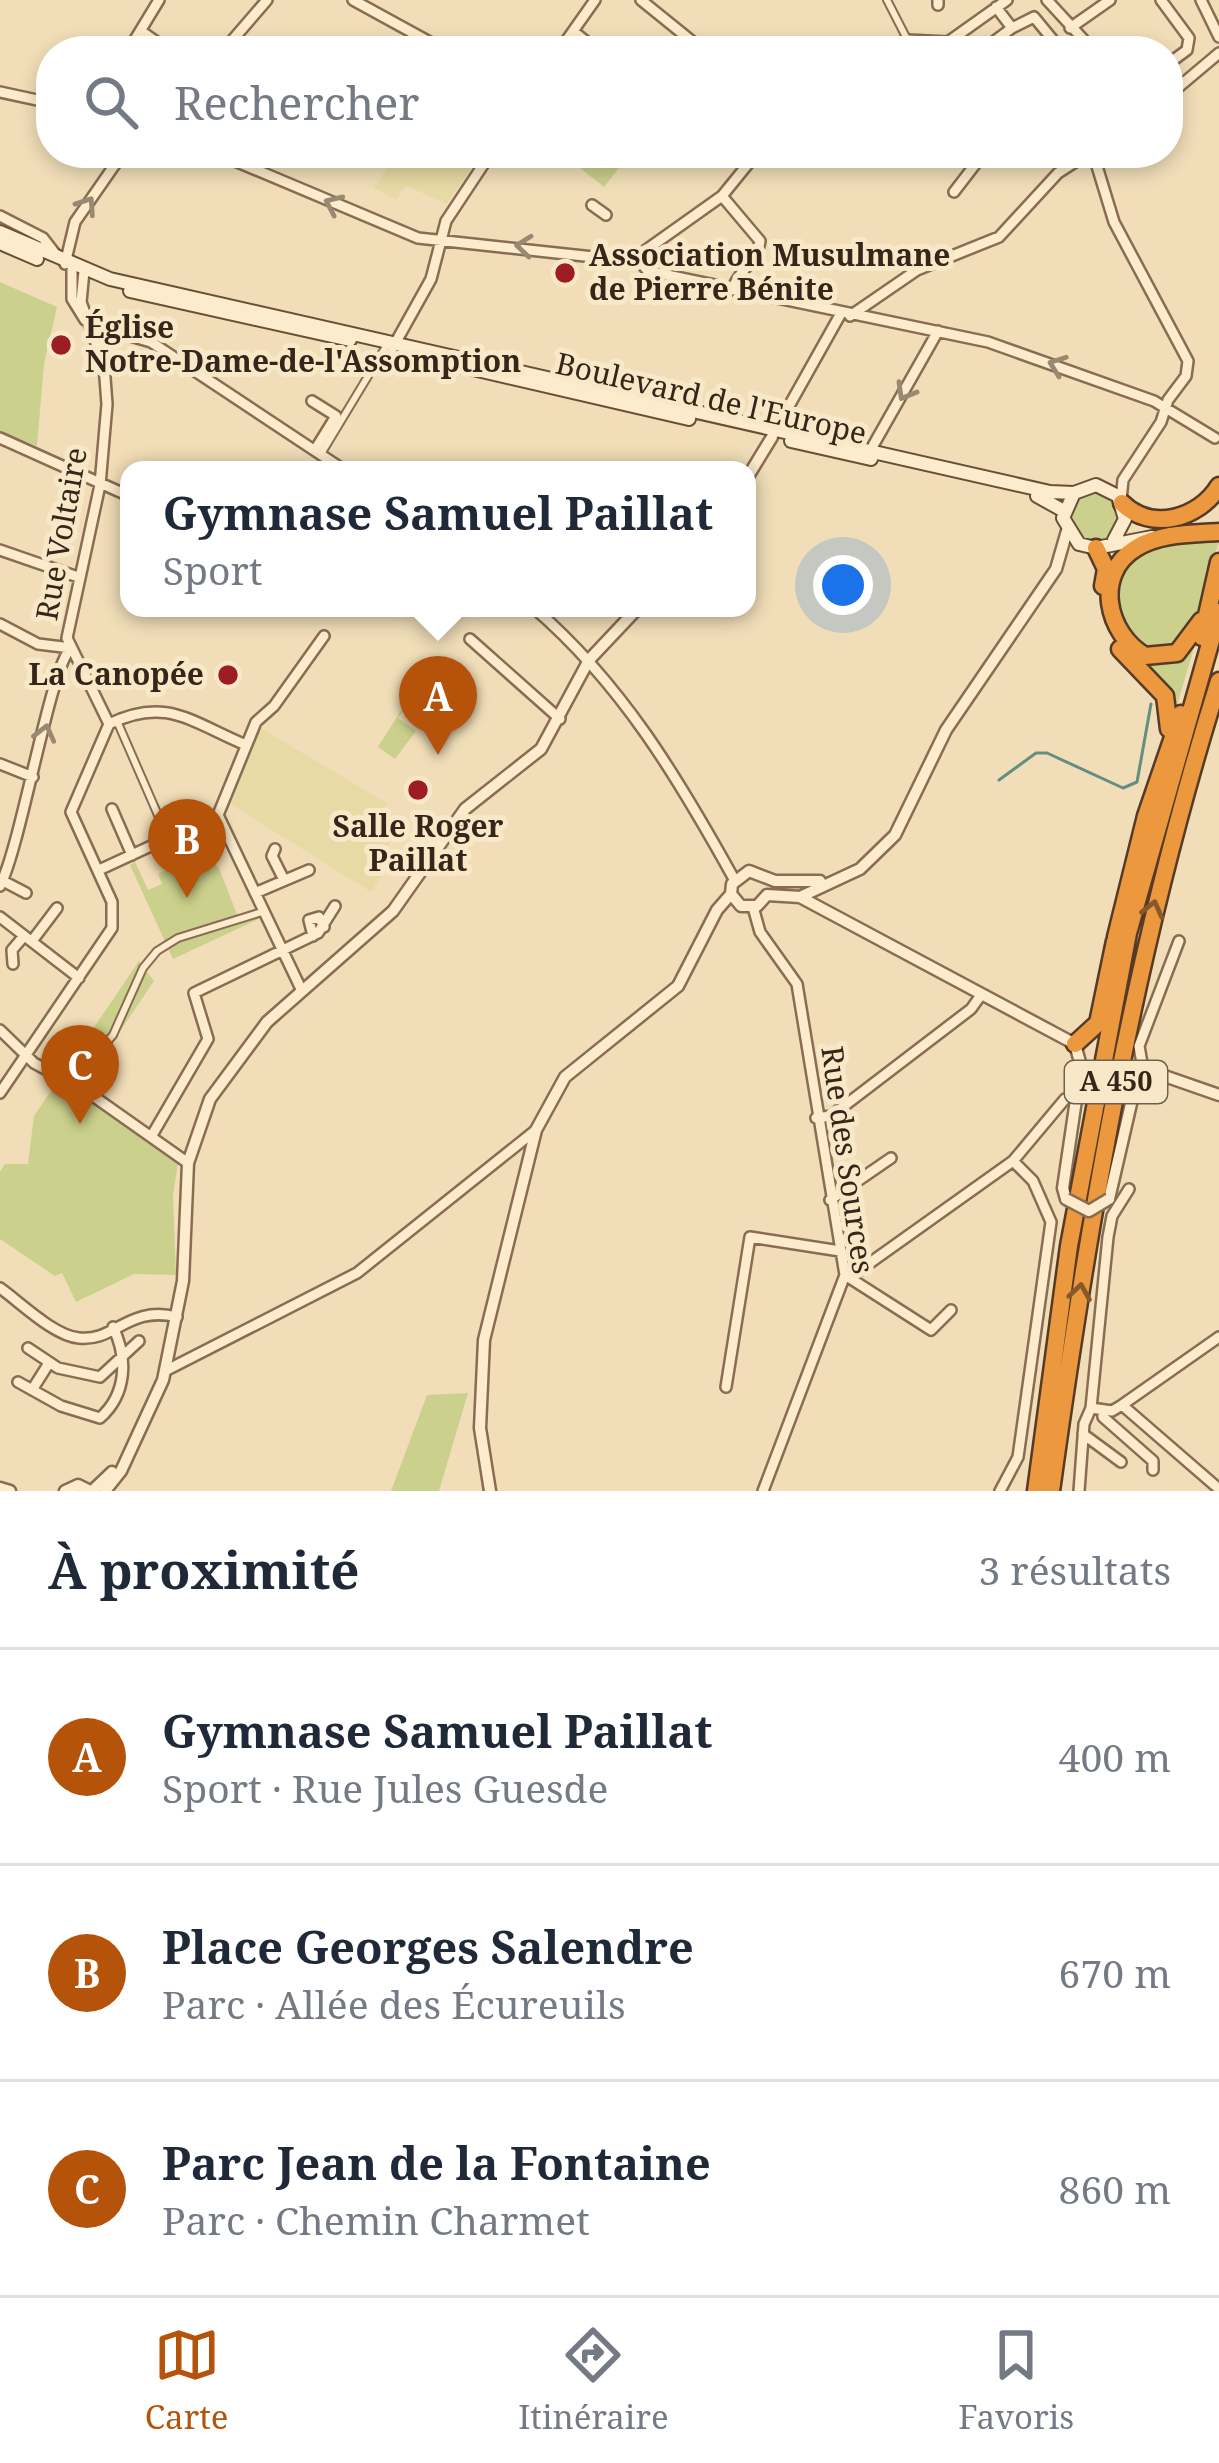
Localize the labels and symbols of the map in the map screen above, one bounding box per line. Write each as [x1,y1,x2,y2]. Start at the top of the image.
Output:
one-way arrow [323,194,345,218]
one-way arrow [73,197,95,219]
one-way arrow [514,234,533,259]
place label: Association Musulmane de Pierre Bénite [589,234,951,309]
marker: Association Musulmane de Pierre Bénite [552,260,578,286]
place label: Église Notre-Dame-de-l'Assomption [85,306,521,381]
marker: Église Notre-Dame-de-l'Assomption [48,332,74,358]
street label: Boulevard de l'Europe [552,342,871,453]
one-way arrow [1048,355,1069,379]
one-way arrow [897,379,920,401]
street label: Rue Voltaire [25,444,96,623]
your location [813,555,873,615]
place label: La Canopée [28,653,204,694]
pin: A [399,656,477,755]
marker: La Canopée [215,662,241,688]
one-way arrow [31,724,56,744]
marker: Salle Roger Paillat [405,777,431,803]
pin: B [148,799,226,898]
place label: Salle Roger Paillat [333,805,504,880]
one-way arrow [1139,899,1164,920]
pin: C [41,1025,119,1124]
street label: Rue des Sources [812,1043,885,1276]
road number: A 450 [1065,1061,1167,1103]
one-way arrow [1066,1282,1092,1302]

